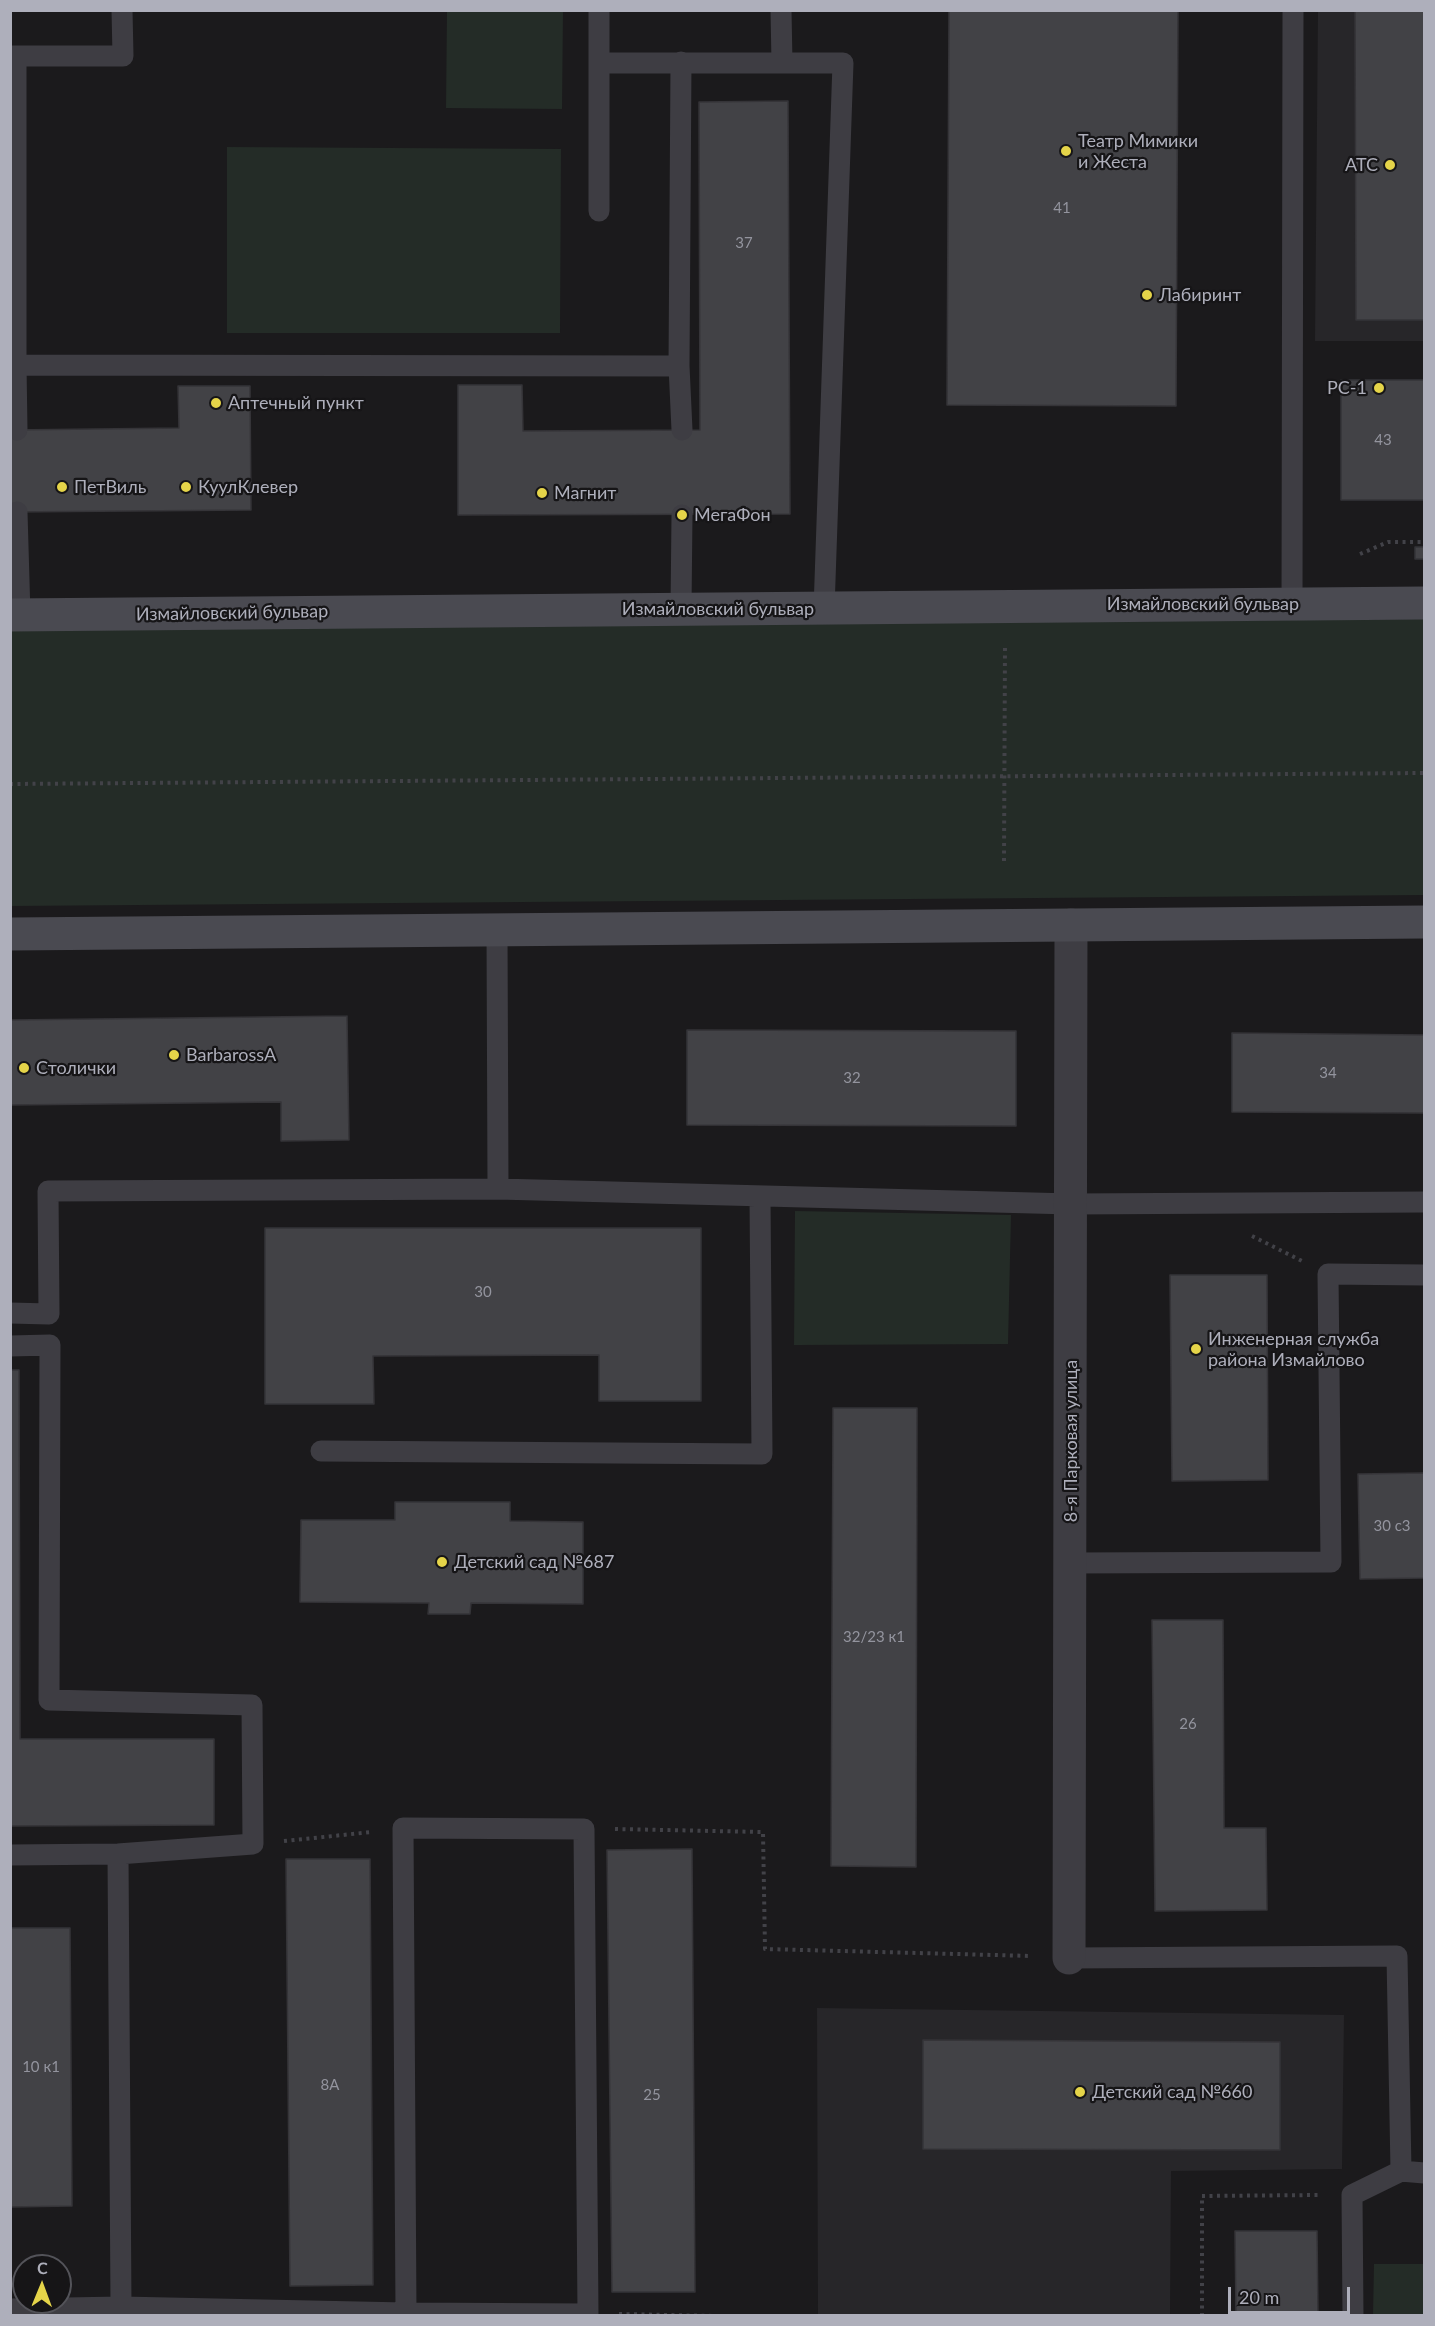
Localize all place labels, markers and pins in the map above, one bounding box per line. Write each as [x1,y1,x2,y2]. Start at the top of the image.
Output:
place label: Театр Мимики и Жеста [1078,130,1198,172]
marker: Театр Мимики и Жеста [1059,144,1073,158]
place label: АТС [1345,154,1378,176]
marker: АТС [1383,158,1397,172]
place label: Лабиринт [1159,284,1241,306]
marker: Лабиринт [1140,288,1154,302]
place label: PC-1 [1327,377,1367,399]
marker: PC-1 [1372,381,1386,395]
place label: Аптечный пункт [228,392,364,414]
marker: Аптечный пункт [209,396,223,410]
place label: ПетВиль [74,476,146,498]
place label: КуулКлевер [198,476,298,498]
marker: ПетВиль [55,480,69,494]
marker: КуулКлевер [179,480,193,494]
place label: Магнит [554,482,616,504]
marker: Магнит [535,486,549,500]
place label: МегаФон [694,504,771,526]
marker: МегаФон [675,508,689,522]
place label: BarbarossA [186,1044,276,1066]
marker: BarbarossA [167,1048,181,1062]
place label: Столички [36,1057,116,1079]
marker: Столички [17,1061,31,1075]
place label: Инженерная служба района Измайлово [1208,1328,1379,1370]
marker: Инженерная служба района Измайлово [1189,1342,1203,1356]
place label: Детский сад №687 [454,1551,614,1573]
marker: Детский сад №687 [435,1555,449,1569]
place label: Детский сад №660 [1092,2081,1252,2103]
marker: Детский сад №660 [1073,2085,1087,2099]

